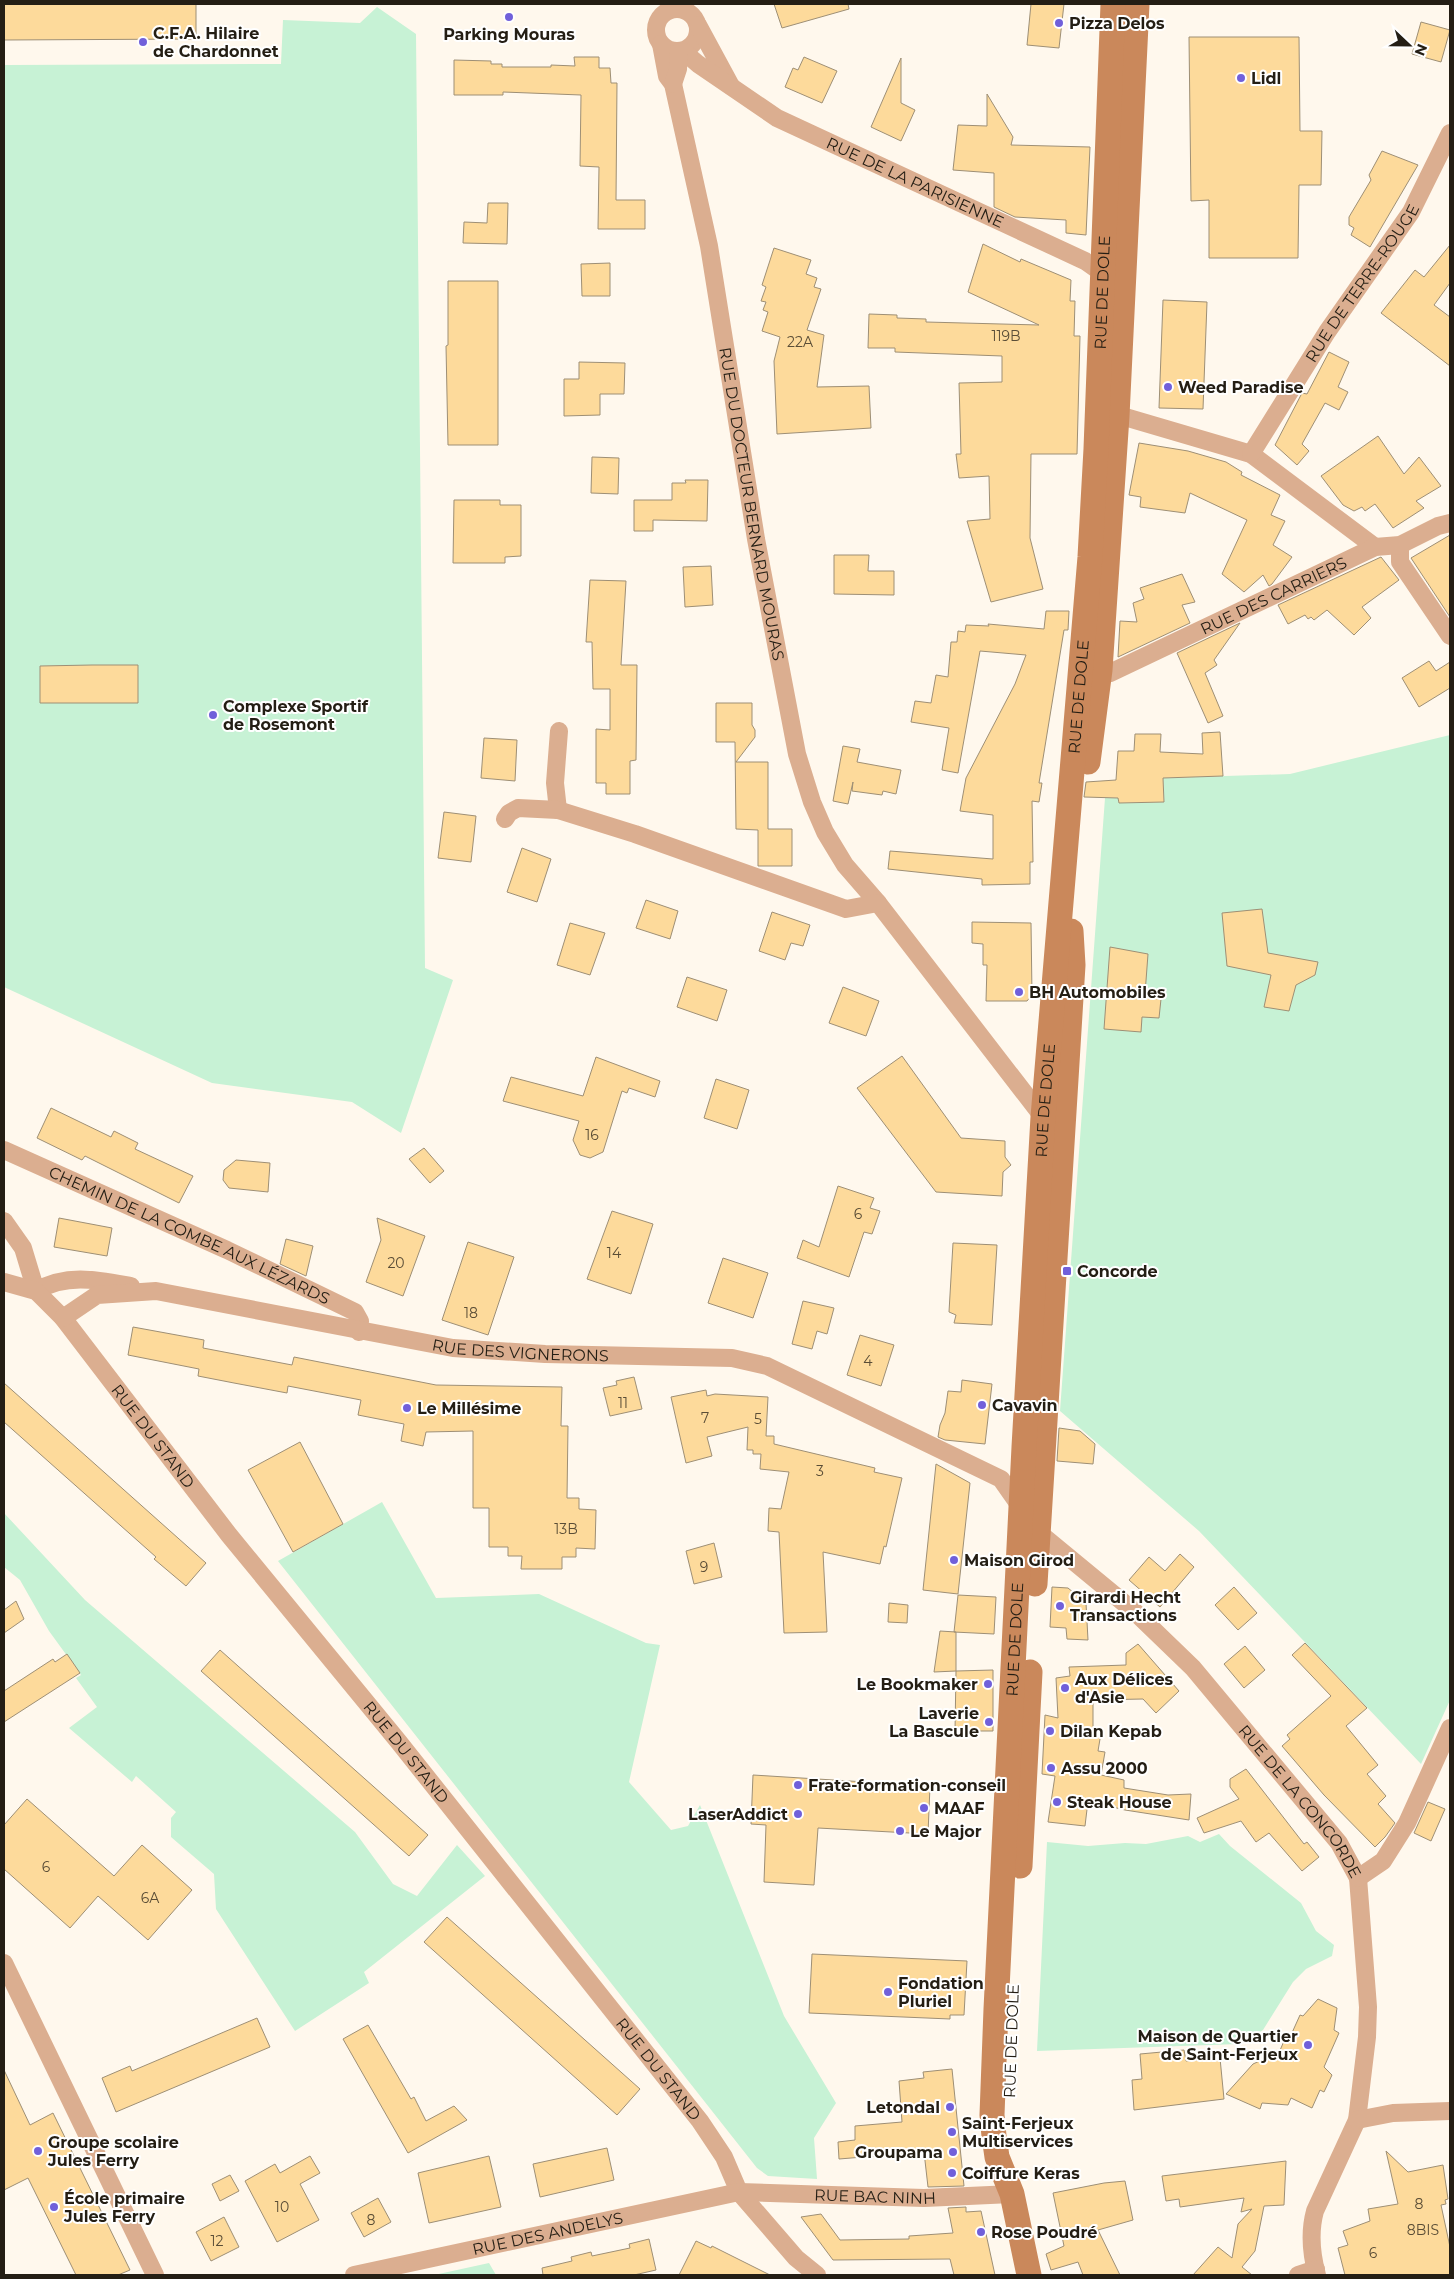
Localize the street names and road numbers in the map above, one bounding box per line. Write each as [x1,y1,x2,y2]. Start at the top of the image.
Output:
street label: RUE DE LA PARISIENNE [823,133,1007,232]
street label: RUE DE TERRE-ROUGE [1302,201,1423,366]
street label: RUE DE DOLE [1091,235,1114,350]
street label: RUE DU DOCTEUR BERNARD MOURAS [715,346,788,662]
street label: RUE DES CARRIERS [1197,553,1350,639]
street label: RUE DE DOLE [1065,639,1093,755]
street label: RUE DE DOLE [1032,1043,1059,1158]
street label: CHEMIN DE LA COMBE AUX LÉZARDS [46,1162,333,1308]
street label: RUE DES VIGNERONS [430,1335,609,1365]
street label: RUE DU STAND [107,1381,198,1492]
street label: RUE DE DOLE [1003,1582,1027,1697]
street label: RUE DU STAND [359,1698,453,1807]
street label: RUE DE LA CONCORDE [1234,1721,1365,1881]
street label: RUE DE DOLE [1000,1984,1023,2098]
street label: RUE DU STAND [612,2014,705,2124]
street label: RUE BAC NINH [814,2185,936,2208]
street label: RUE DES ANDELYS [471,2208,625,2259]

